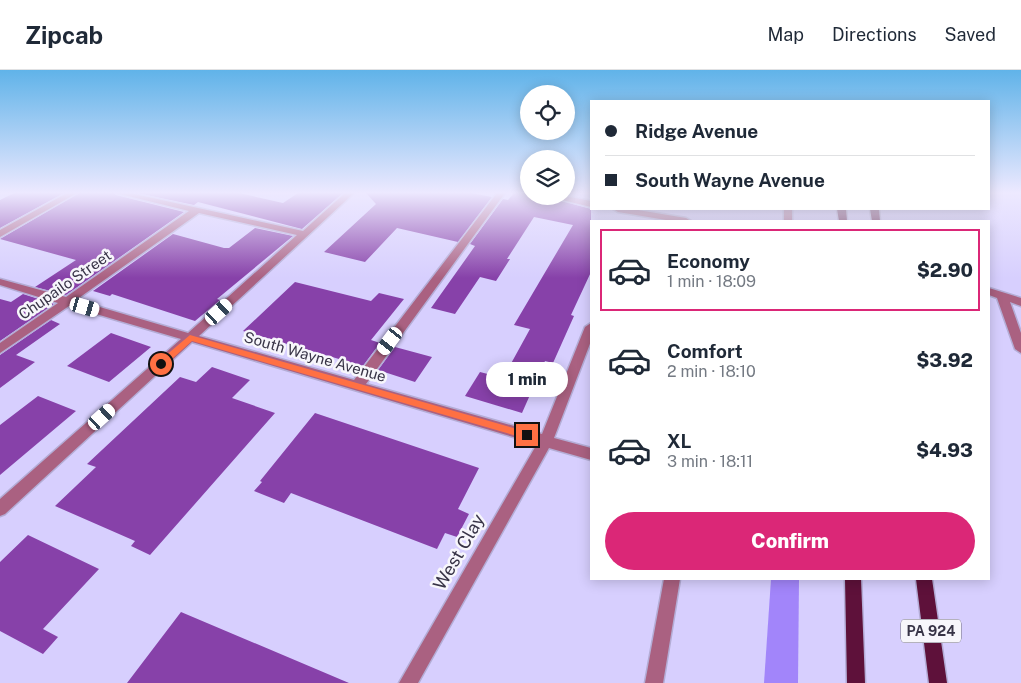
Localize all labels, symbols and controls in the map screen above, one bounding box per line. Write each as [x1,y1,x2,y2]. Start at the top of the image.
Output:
text: Zipcab [25,21,103,49]
text: Map [767,24,804,45]
text: Directions [832,24,917,45]
text: Saved [945,24,996,45]
map controls [520,85,575,205]
button: locate [520,85,575,140]
text: Ridge Avenue [635,120,758,142]
button: layers [520,150,575,205]
text: South Wayne Avenue [635,169,825,191]
street label: Chupailo Street [15,246,114,323]
icon: car [607,248,652,293]
text: Economy [667,250,750,272]
text: $2.90 [917,259,973,281]
text: 1 min · 18:09 [667,272,756,291]
car [68,296,101,318]
car [202,296,235,328]
car [374,325,405,357]
street label: South Wayne Avenue [242,328,388,385]
icon: car [607,338,652,383]
text: Comfort [667,340,743,362]
text: $3.92 [916,349,973,371]
route start [150,353,172,375]
callout: 1 min [486,362,568,398]
text: 2 min · 18:10 [667,362,756,381]
text: 1 min [507,370,547,389]
car [85,401,118,433]
route end [516,424,538,446]
icon: car [607,428,652,473]
text: XL [667,430,692,452]
text: $4.93 [916,439,973,461]
text: 3 min · 18:11 [667,452,753,471]
street label: West Clay [429,510,489,593]
button: Confirm [605,512,975,570]
road number: PA 924 [901,620,961,642]

